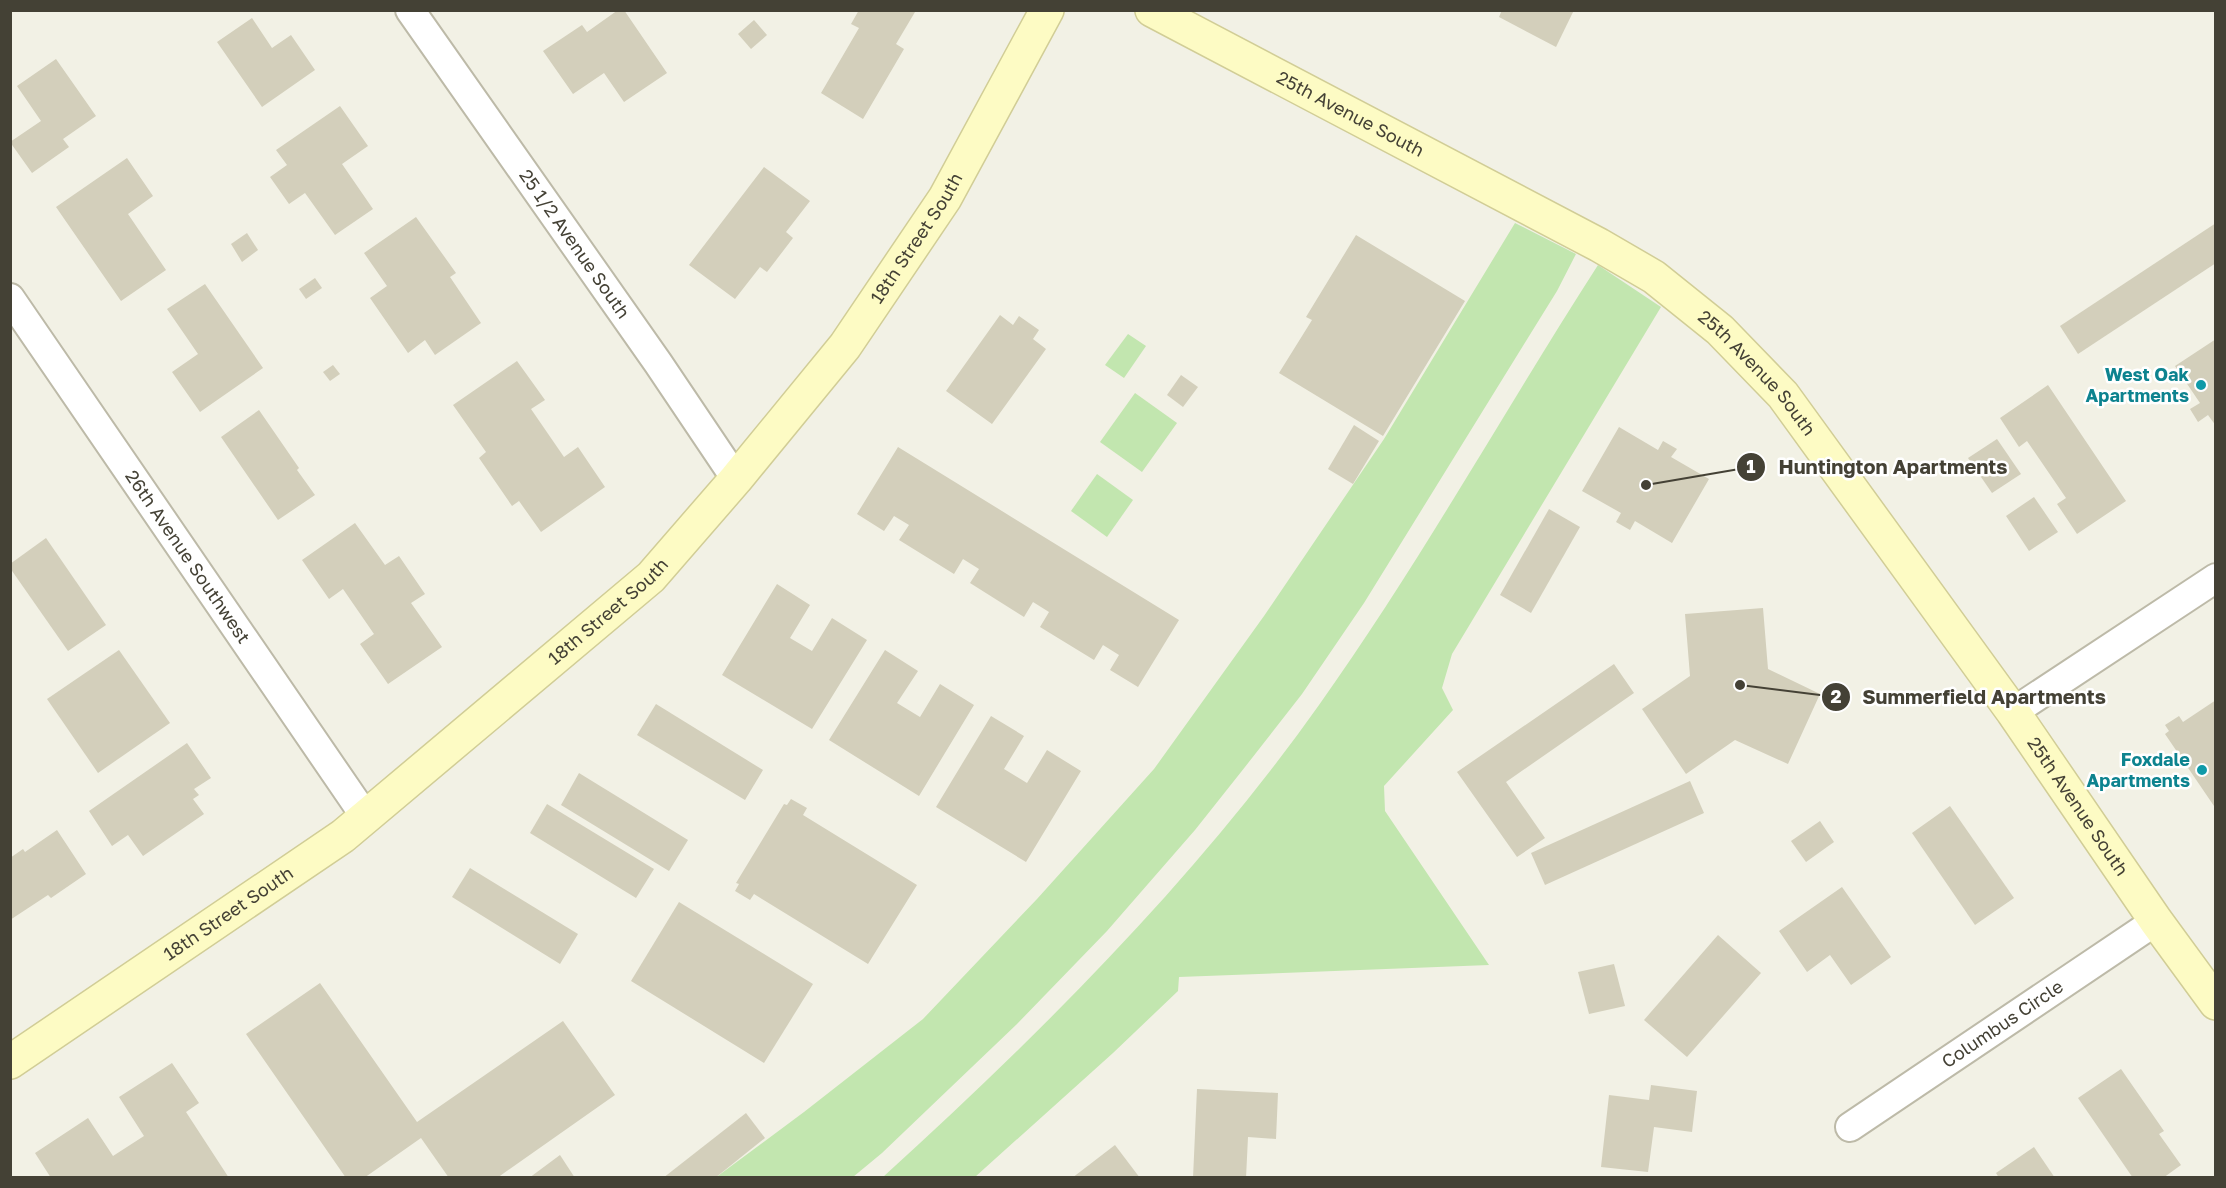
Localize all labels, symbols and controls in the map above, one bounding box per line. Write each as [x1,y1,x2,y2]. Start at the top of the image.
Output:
street label: 25th Avenue South [1273,66,1428,161]
street label: 25 1/2 Avenue South [515,165,635,322]
street label: 18th Street South [865,169,967,307]
street label: 25th Avenue South [1694,305,1821,440]
place label: West Oak Apartments [2086,363,2190,406]
marker: West Oak Apartments [2194,378,2208,392]
callout: Huntington Apartments [1736,448,2019,486]
text: Huntington Apartments [1778,454,2008,478]
text: 1 [1746,455,1756,477]
street label: 26th Avenue Southwest [121,466,255,647]
street label: 18th Street South [543,553,672,669]
callout: Summerfield Apartments [1821,678,2118,716]
text: Summerfield Apartments [1862,684,2106,708]
text: 2 [1831,685,1842,707]
street label: 25th Avenue South [2023,732,2134,880]
place label: Foxdale Apartments [2087,748,2190,791]
marker: Foxdale Apartments [2195,763,2209,777]
street label: 18th Street South [159,861,297,965]
street label: Columbus Circle [1937,975,2067,1072]

